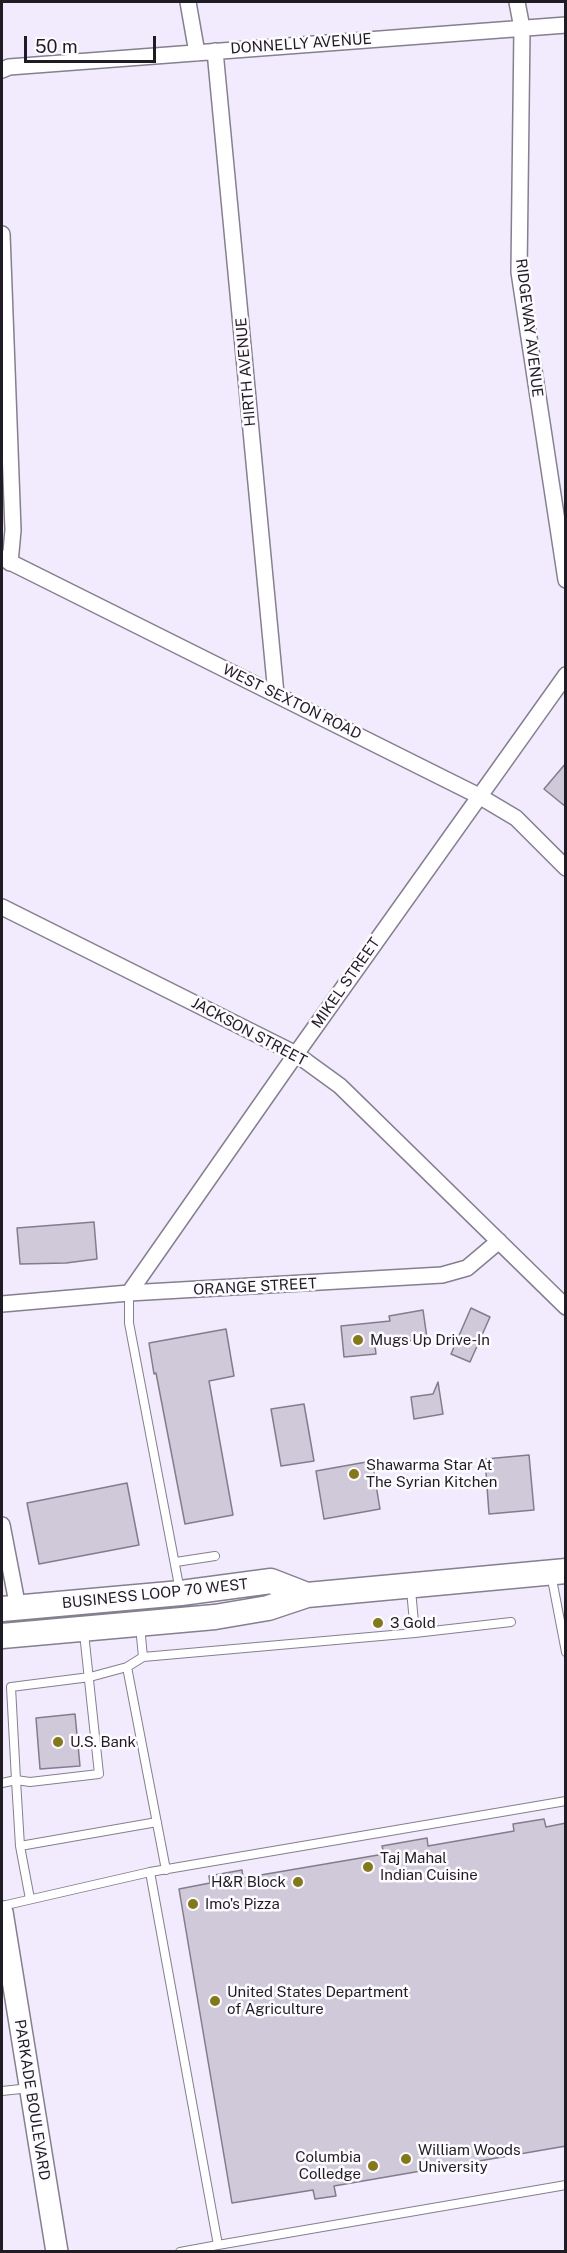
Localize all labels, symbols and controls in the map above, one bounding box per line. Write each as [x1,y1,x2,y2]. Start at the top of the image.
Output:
scale bar [27,24,159,62]
street label: DONNELLY AVENUE [230,30,372,58]
text: 50 m [35,36,78,57]
street label: RIDGEWAY AVENUE [512,258,546,398]
street label: HIRTH AVENUE [232,317,260,427]
street label: WEST SEXTON ROAD [220,661,364,743]
street label: MIKEL STREET [308,934,384,1032]
street label: JACKSON STREET [188,994,310,1070]
street label: ORANGE STREET [193,1275,317,1299]
place label: Mugs Up Drive-In [370,1331,490,1349]
marker: Mugs Up Drive-In [351,1333,365,1347]
place label: Shawarma Star At The Syrian Kitchen [366,1456,497,1491]
marker: Shawarma Star At The Syrian Kitchen [347,1467,361,1481]
street label: BUSINESS LOOP 70 WEST [61,1575,249,1613]
place label: 3 Gold [390,1614,436,1632]
marker: 3 Gold [371,1616,385,1630]
place label: U.S. Bank [70,1733,136,1751]
marker: U.S. Bank [51,1735,65,1749]
place label: Taj Mahal Indian Cuisine [380,1849,478,1884]
marker: Taj Mahal Indian Cuisine [361,1860,375,1874]
place label: H&R Block [211,1873,286,1891]
marker: H&R Block [291,1875,305,1889]
place label: Imo's Pizza [205,1895,280,1913]
marker: Imo's Pizza [186,1897,200,1911]
place label: United States Department of Agriculture [227,1983,409,2018]
marker: United States Department of Agriculture [208,1994,222,2008]
street label: PARKADE BOULEVARD [10,2018,54,2182]
place label: William Woods University [418,2141,521,2176]
place label: Columbia Colledge [295,2148,361,2183]
marker: William Woods University [399,2152,413,2166]
marker: Columbia Colledge [366,2159,380,2173]

